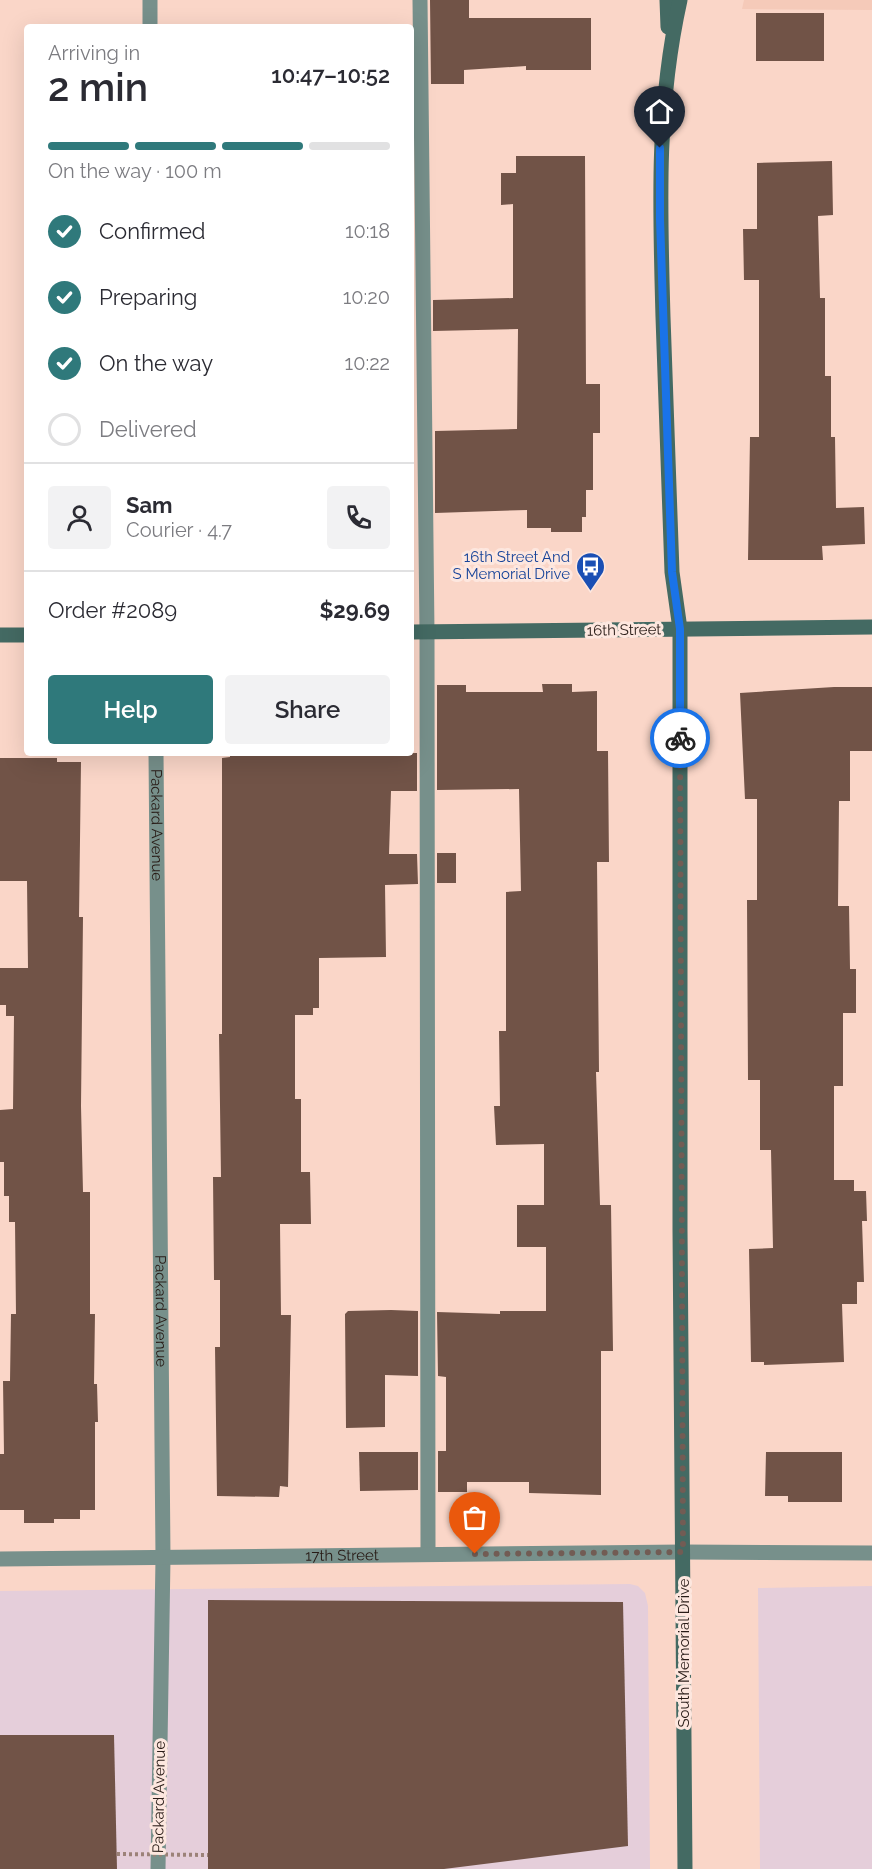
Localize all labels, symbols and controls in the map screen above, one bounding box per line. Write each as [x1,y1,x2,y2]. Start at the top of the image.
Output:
text: Arriving in [48,41,140,65]
text: 10:47–10:52 [271,62,390,88]
text: 2 min [48,64,148,110]
pin [634,86,685,148]
icon: home [643,95,676,128]
text: On the way · 100 m [48,159,222,183]
icon: check [48,215,81,248]
text: Confirmed [99,218,206,244]
text: 10:18 [345,219,390,243]
icon: check [48,281,81,314]
text: Preparing [99,284,197,310]
text: 10:20 [343,285,390,309]
icon: check [48,347,81,380]
text: On the way [99,350,213,376]
text: 10:22 [345,351,390,375]
text: Delivered [99,416,197,442]
button: person [48,486,111,549]
button: phone [327,486,390,549]
text: Sam [126,492,173,518]
text: Courier · 4.7 [126,518,232,542]
place label: 16th Street And S Memorial Drive [453,548,570,583]
bus stop icon: 16th Street And S Memorial Drive [575,550,607,592]
text: Order #2089 [48,597,177,623]
text: $29.69 [319,597,390,623]
street label: 16th Street [587,620,661,640]
button: Help [48,675,213,744]
button: Share [225,675,390,744]
courier [650,708,710,768]
icon: bike [664,722,697,755]
street label: Packard Avenue [147,769,166,881]
street label: Packard Avenue [151,1255,170,1367]
pin [449,1492,500,1554]
icon: bag [458,1501,491,1534]
street label: 17th Street [305,1546,379,1565]
street label: South Memorial Drive [675,1578,693,1728]
street label: Packard Avenue [149,1741,169,1853]

